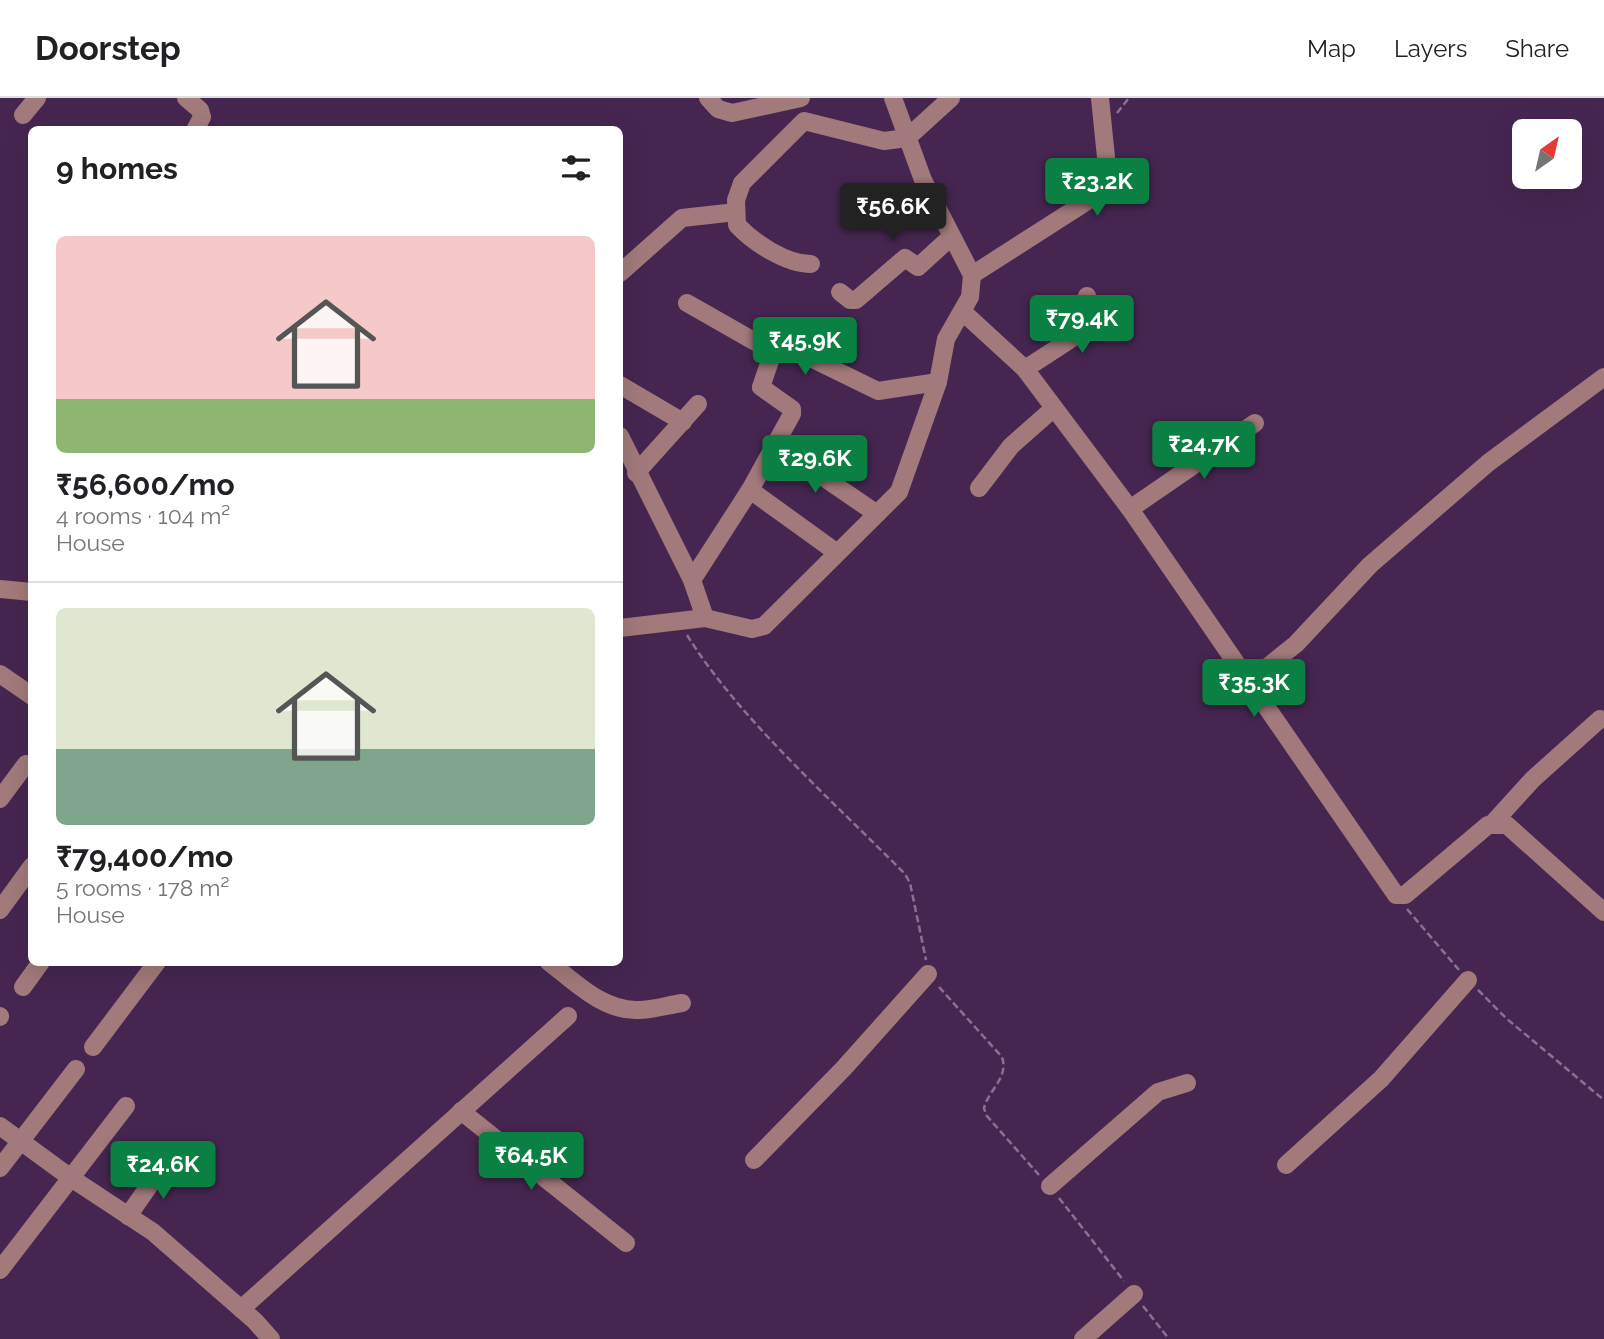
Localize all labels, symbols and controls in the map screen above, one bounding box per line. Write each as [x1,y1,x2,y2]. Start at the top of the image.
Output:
text: Doorstep [35,29,181,68]
text: Map [1307,34,1356,63]
text: Layers [1394,34,1467,63]
text: Share [1505,34,1569,63]
north arrow [1512,119,1582,189]
map controls [1512,119,1582,189]
icon: filters [557,149,595,187]
text: 9 homes [56,151,178,186]
pin: ₹23.2K [1040,158,1154,218]
text: ₹23.2K [1061,167,1133,194]
pin: ₹56.6K [836,184,950,243]
text: ₹56.6K [856,192,930,219]
icon: home [263,281,389,407]
pin: ₹79.4K [1025,296,1139,355]
text: ₹79.4K [1046,304,1118,331]
pin: ₹45.9K [748,317,862,377]
text: ₹45.9K [769,326,841,353]
pin: ₹24.7K [1147,422,1261,481]
text: ₹24.7K [1168,430,1240,457]
pin: ₹29.6K [758,436,872,495]
text: ₹29.6K [778,444,852,471]
text: ₹56,600/mo [56,467,235,502]
text: 4 rooms · 104 m² [56,502,230,529]
text: House [56,529,125,556]
icon: home [263,653,389,779]
pin: ₹35.3K [1197,660,1311,719]
text: ₹35.3K [1218,668,1290,695]
text: ₹79,400/mo [56,839,233,874]
text: 5 rooms · 178 m² [56,874,229,901]
text: House [56,901,125,928]
pin: ₹64.5K [474,1132,588,1192]
text: ₹64.5K [495,1141,567,1168]
pin: ₹24.6K [106,1142,220,1201]
text: ₹24.6K [127,1150,199,1177]

